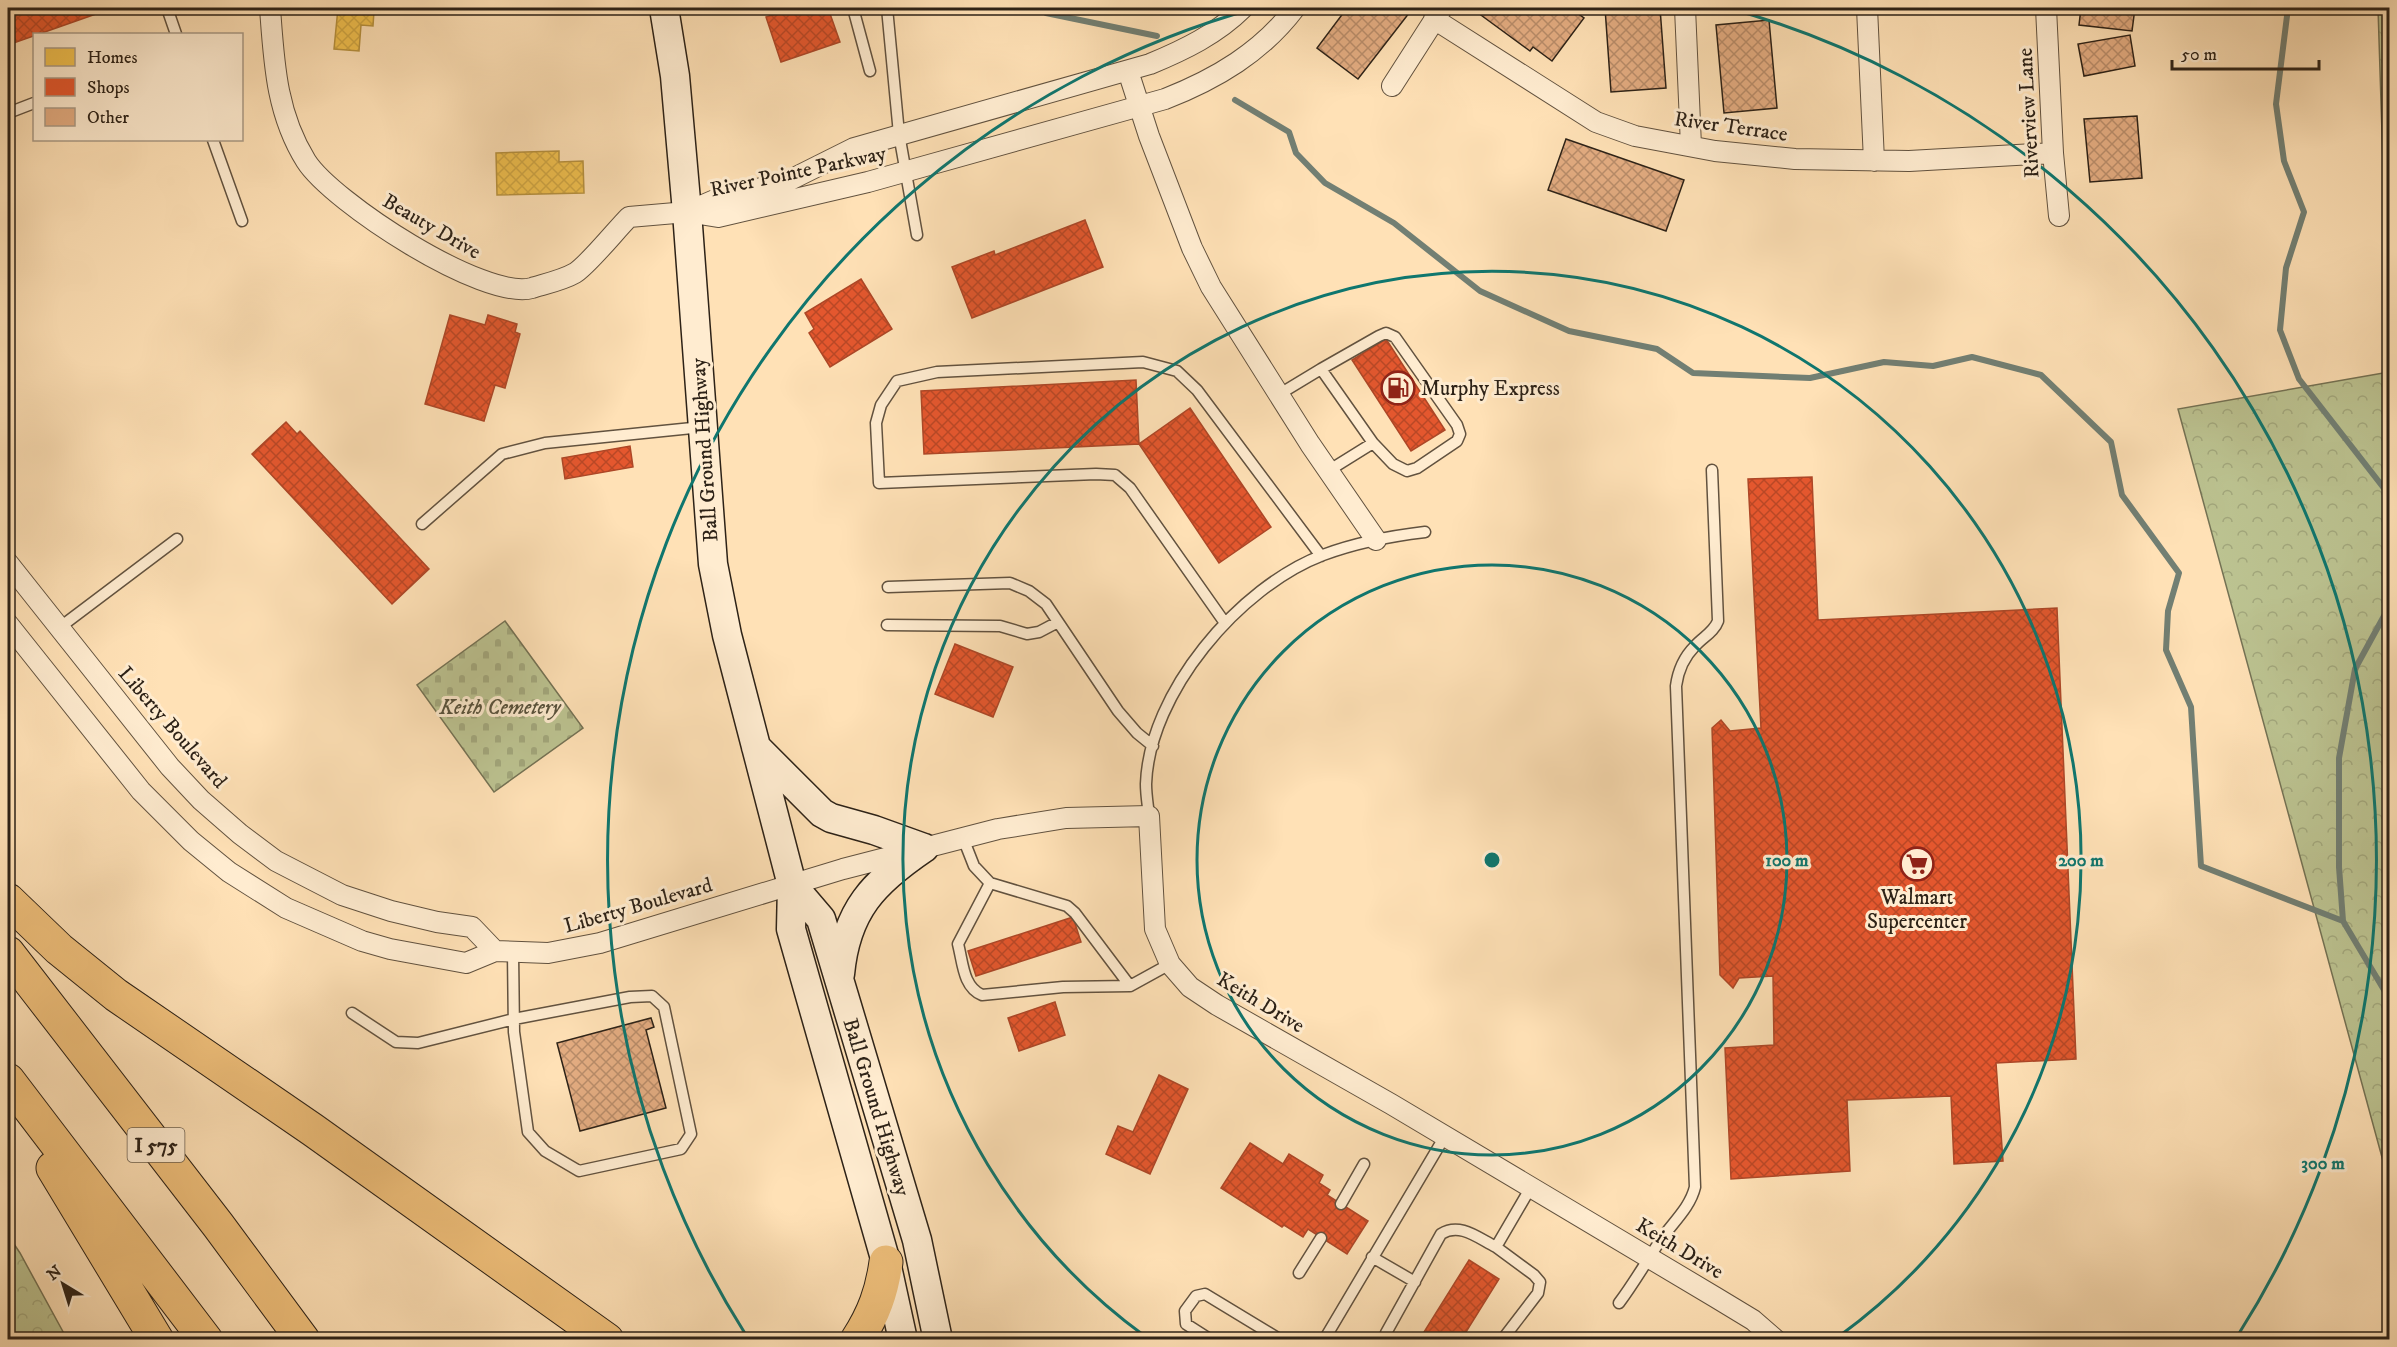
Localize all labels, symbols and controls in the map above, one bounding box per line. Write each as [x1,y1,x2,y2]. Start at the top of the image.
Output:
legend [33,33,243,141]
scale bar [2172,33,2319,71]
text: 50 m [2181,44,2217,66]
text: Homes [87,47,138,69]
street label: Riverview Lane [2013,47,2045,179]
text: Shops [87,77,130,99]
street label: River Terrace [1672,106,1790,148]
text: Other [87,107,129,129]
street label: River Pointe Parkway [708,140,890,203]
street label: Beauty Drive [378,188,485,266]
street label: Ball Ground Highway [686,356,724,543]
fuel station icon: Murphy Express [1380,370,1416,406]
place label: Murphy Express [1421,376,1560,402]
street label: Liberty Boulevard [112,661,233,794]
park label: Keith Cemetery [439,695,562,721]
supermarket icon: Walmart Supercenter [1899,846,1935,882]
centre of rings [1482,850,1502,870]
text: 100 m [1765,850,1809,872]
text: 200 m [2058,850,2104,872]
street label: Liberty Boulevard [561,872,716,940]
place label: Walmart Supercenter [1867,885,1967,935]
street label: Keith Drive [1212,967,1309,1039]
street label: Ball Ground Highway [837,1015,916,1200]
road number: I 575 [128,1128,184,1162]
text: 300 m [2301,1153,2345,1175]
street label: Keith Drive [1631,1213,1728,1285]
north arrow [33,1254,93,1314]
text: N [43,1261,66,1285]

